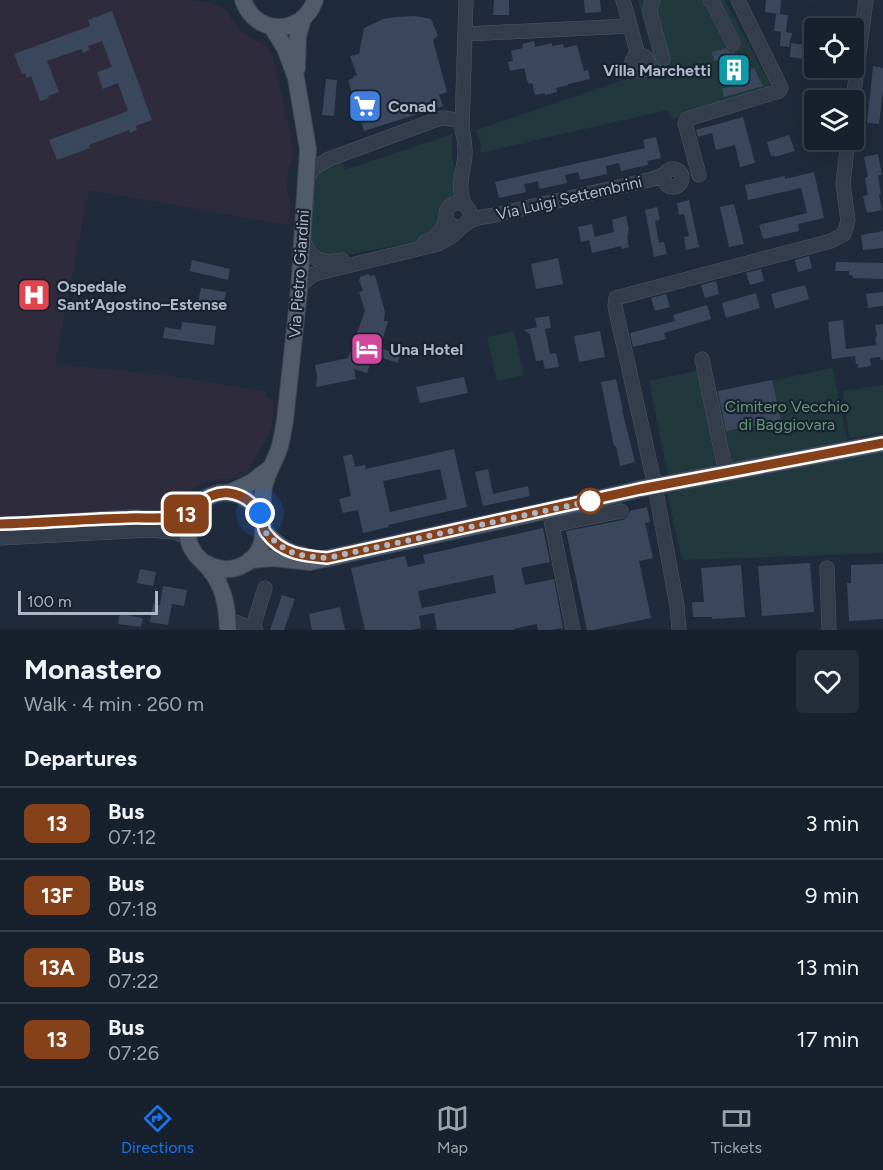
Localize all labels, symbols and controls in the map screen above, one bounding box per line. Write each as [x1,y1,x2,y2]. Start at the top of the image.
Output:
map controls [804,18,864,150]
button: locate [804,18,864,78]
building icon: Villa Marchetti [716,52,752,88]
place label: Villa Marchetti [603,61,711,80]
supermarket icon: Conad [347,88,383,124]
button: layers [804,90,864,150]
place label: Conad [388,97,436,116]
street label: Via Luigi Settembrini [494,172,644,224]
street label: Via Pietro Giardini [285,209,313,339]
hospital icon: Ospedale Sant’Agostino–Estense [16,277,52,313]
place label: Ospedale Sant’Agostino–Estense [57,277,227,314]
hotel icon: Una Hotel [349,331,385,367]
place label: Una Hotel [390,340,463,359]
park label: Cimitero Vecchio di Baggiovara [725,397,849,434]
unlabelled marker [577,488,603,514]
line badge: 13 [159,494,213,534]
your location [245,498,275,528]
text: 13 [176,502,196,527]
scale bar [18,588,158,616]
text: 100 m [27,592,72,611]
button: heart [796,650,859,713]
text: Monastero [24,652,162,686]
text: Walk · 4 min · 260 m [24,692,204,716]
text: Departures [24,745,137,772]
text: Bus [108,798,144,825]
text: 3 min [805,810,859,837]
text: 13 [47,811,67,836]
text: 07:12 [108,825,156,849]
text: Bus [108,870,144,897]
text: 9 min [805,882,859,909]
text: 13F [41,883,73,908]
text: 07:18 [108,897,157,921]
text: Bus [108,942,144,969]
text: 13 min [796,954,859,981]
text: 13A [39,955,75,980]
text: 07:22 [108,969,159,993]
text: Bus [108,1014,144,1041]
text: 17 min [797,1026,859,1053]
text: 13 [47,1027,67,1052]
text: 07:26 [108,1041,159,1065]
tab: Directions [121,1102,194,1157]
tab: Map [436,1102,469,1157]
tab: Tickets [711,1102,762,1157]

